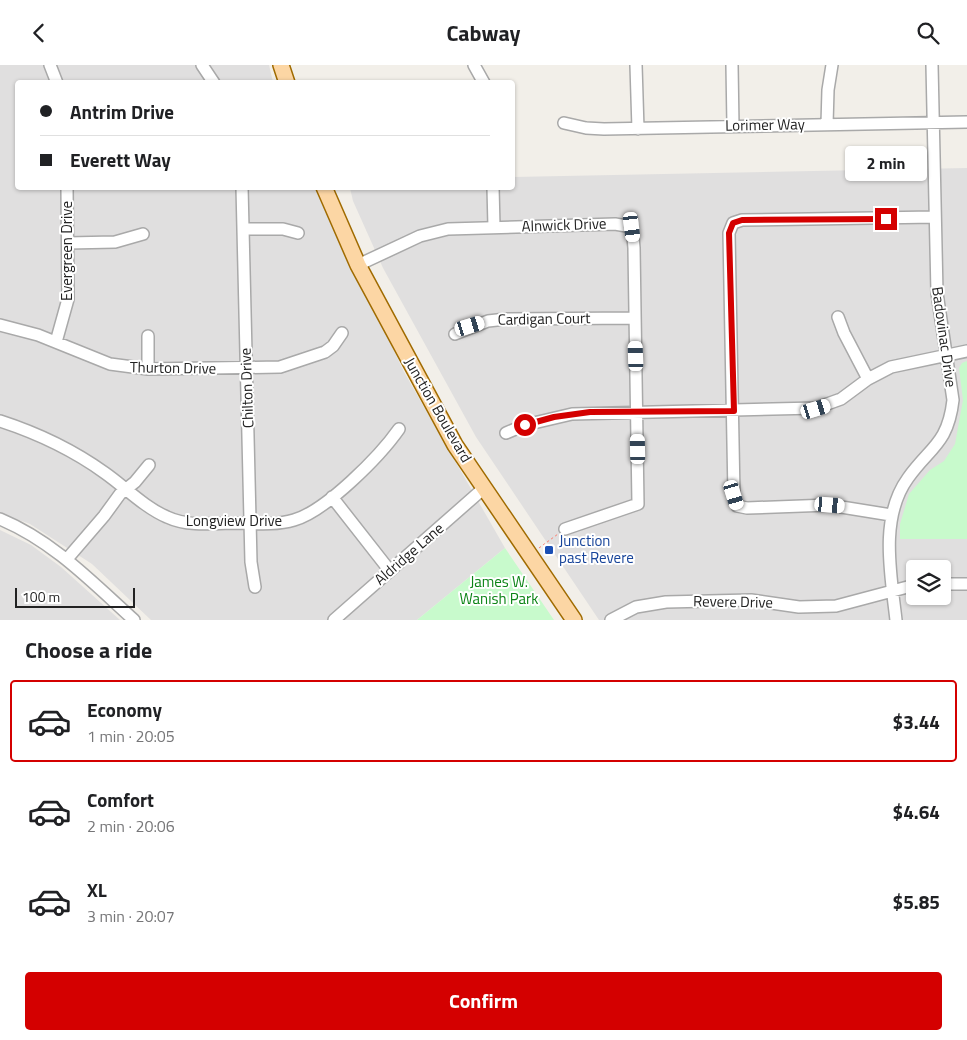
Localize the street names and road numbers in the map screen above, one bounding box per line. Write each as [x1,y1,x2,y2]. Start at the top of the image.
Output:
street label: Lorimer Way [725,112,805,137]
street label: Evergreen Drive [55,201,78,301]
street label: Alnwick Drive [521,212,607,237]
street label: Badovinac Drive [926,285,963,389]
street label: Cardigan Court [497,306,591,331]
street label: Chilton Drive [234,347,259,429]
street label: Junction Boulevard [399,353,478,467]
street label: Thurton Drive [130,355,216,380]
street label: Longview Drive [186,509,282,532]
street label: Aldridge Lane [369,517,449,590]
street label: Revere Drive [693,589,773,614]

